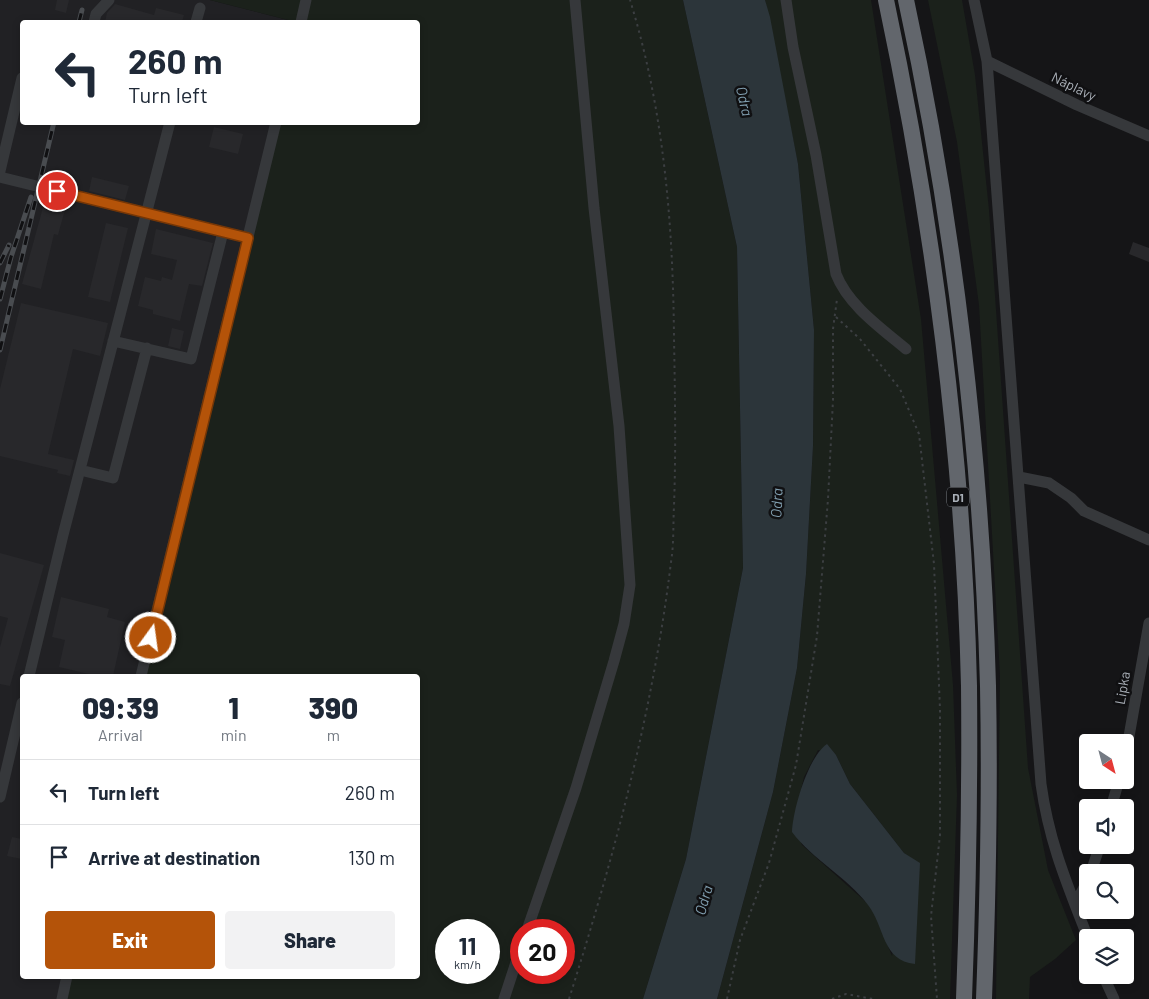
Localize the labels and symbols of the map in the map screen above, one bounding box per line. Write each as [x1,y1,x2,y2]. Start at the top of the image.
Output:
street label: Náplavy [1049,68,1100,104]
water label: Odra [733,84,757,118]
pin [36,170,78,212]
water label: Odra [766,487,786,518]
road number: D1 [947,488,969,507]
position arrow [124,611,176,663]
street label: Lipka [1111,670,1133,706]
north arrow [1079,734,1134,789]
water label: Odra [690,883,716,917]
speed limit sign: 20 [510,919,575,984]

